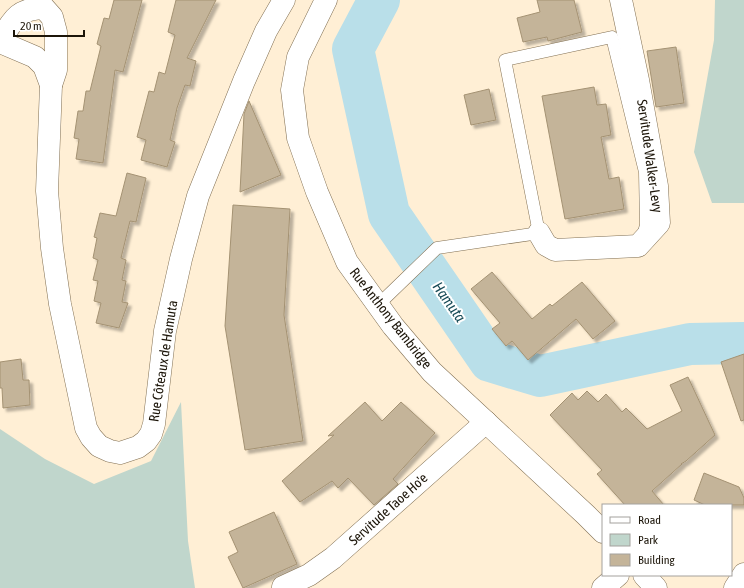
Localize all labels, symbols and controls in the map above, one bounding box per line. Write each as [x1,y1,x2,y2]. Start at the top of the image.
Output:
scale bar [14,12,84,38]
text: 20 m [20,19,42,33]
street label: Servitude Walker-Levy [634,98,666,214]
street label: Rue Anthony Bambridge [347,264,435,372]
water label: Hamuta [430,278,469,325]
street label: Rue Côteaux de Hamuta [145,299,181,423]
street label: Servitude Taoe Ho'e [346,470,430,548]
legend [602,504,732,576]
text: Road [638,513,661,527]
text: Park [638,533,659,547]
text: Building [638,553,676,567]

